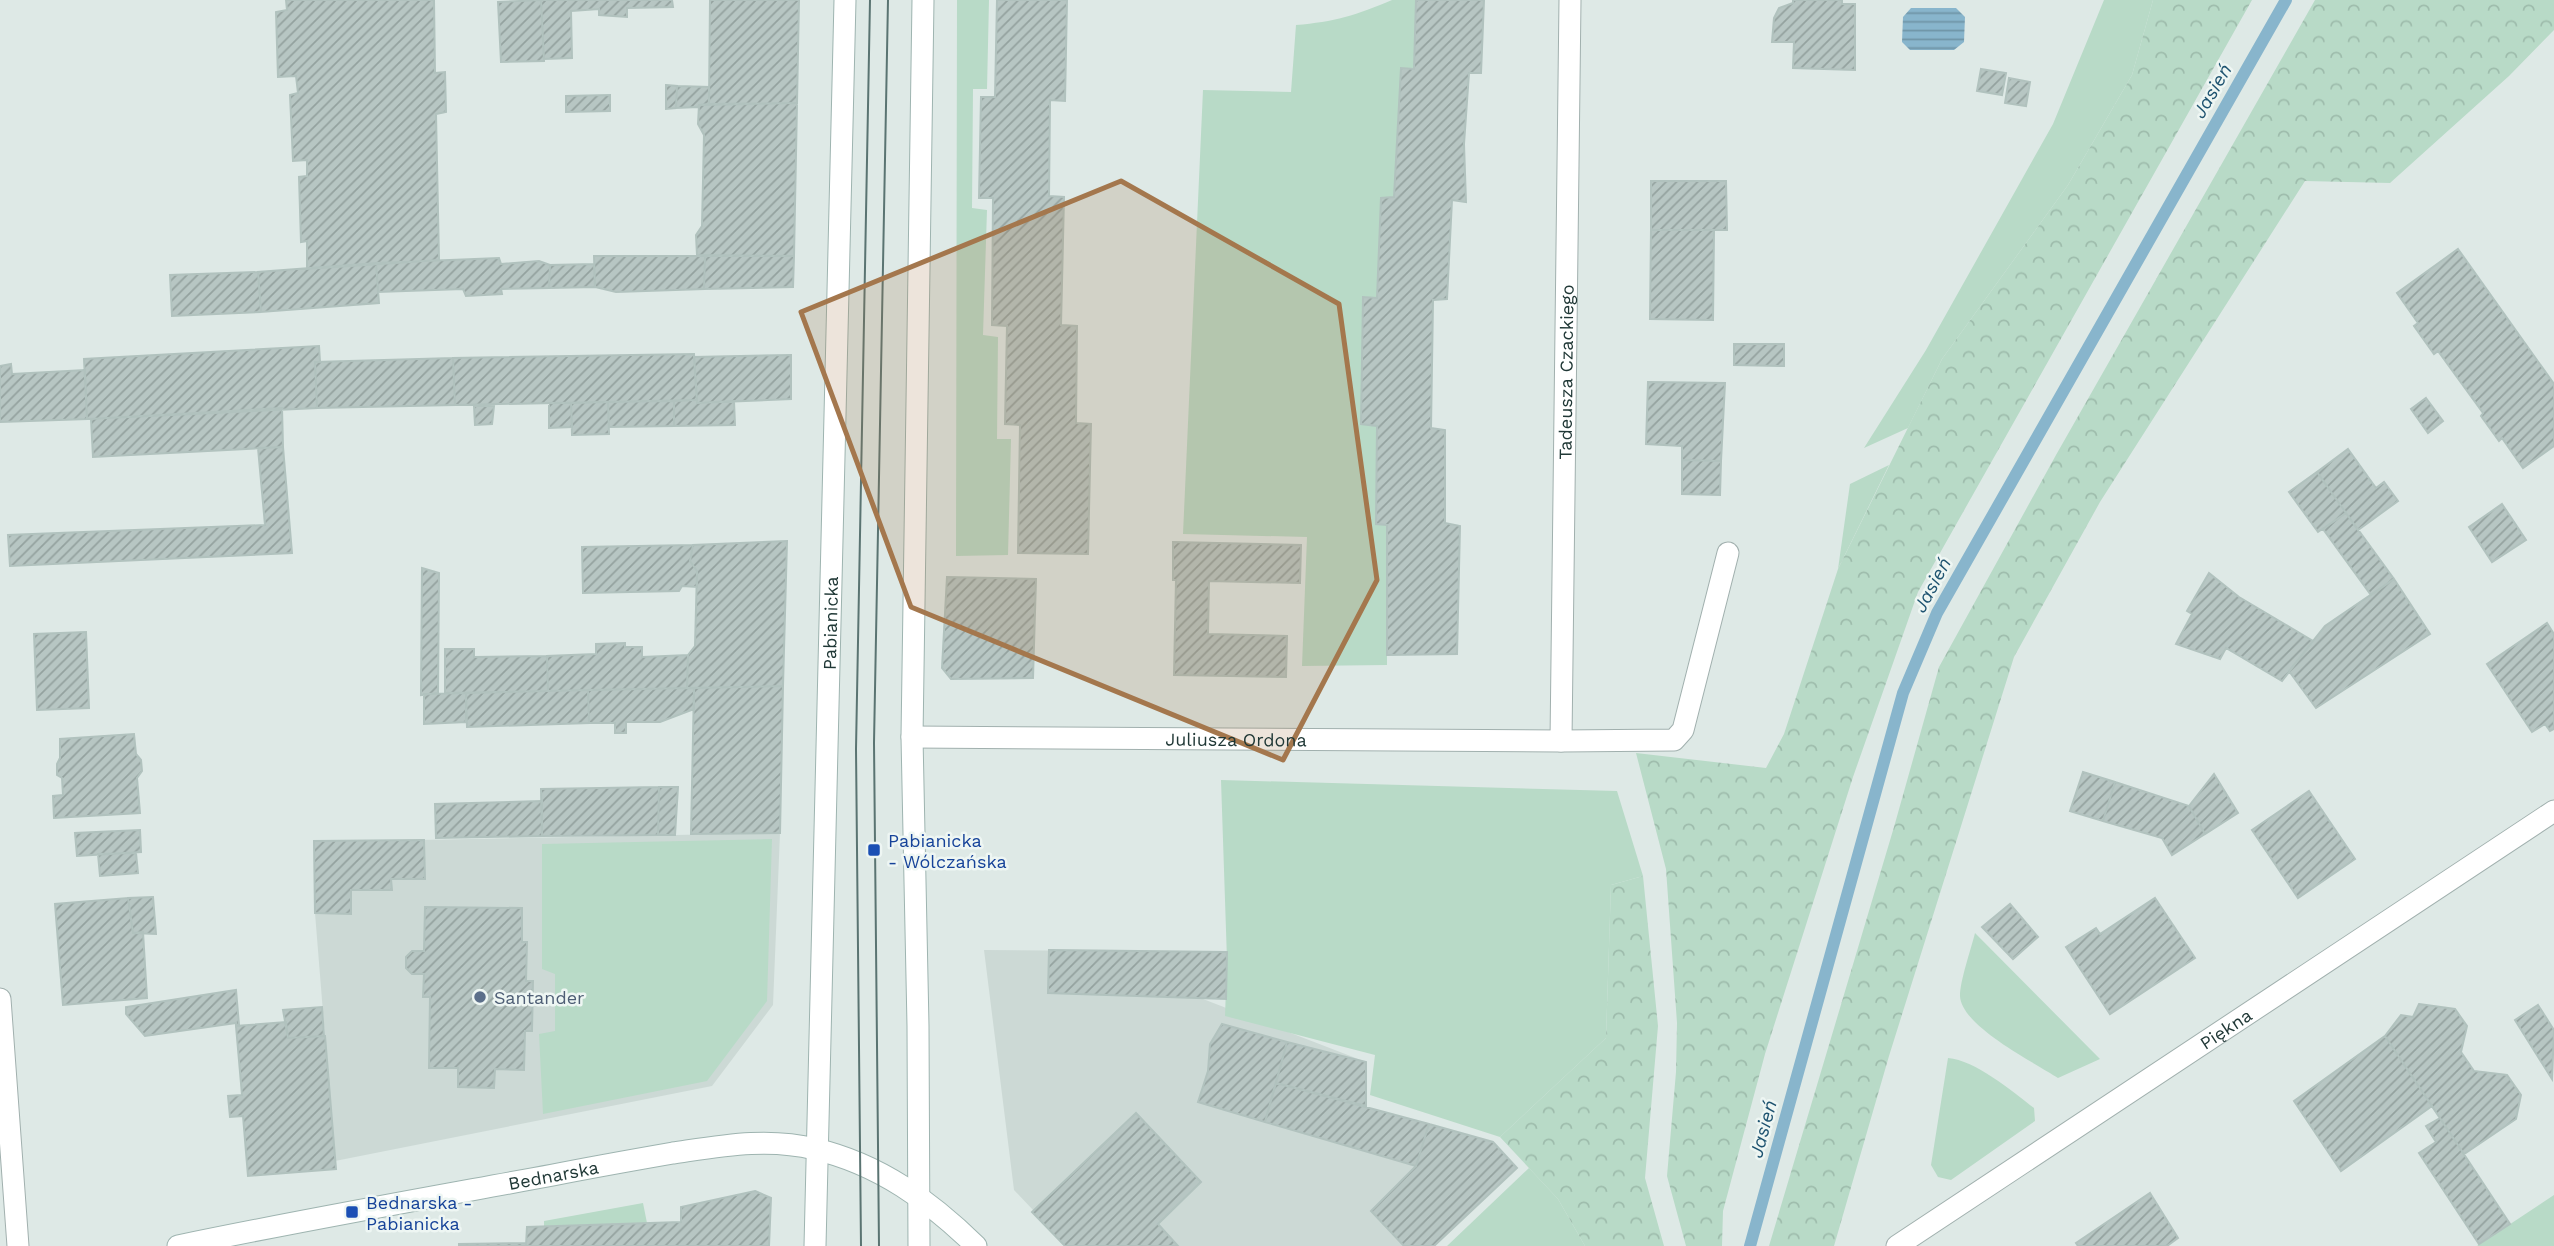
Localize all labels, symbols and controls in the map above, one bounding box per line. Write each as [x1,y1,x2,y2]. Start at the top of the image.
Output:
water label: Jasień [2187,60,2237,122]
street label: Tadeusza Czackiego [1554,284,1577,460]
water label: Jasień [1908,554,1956,616]
street label: Pabianicka [818,576,842,670]
street label: Juliusza Ordona [1165,728,1307,750]
place label: Pabianicka - Wólczańska [888,830,1007,872]
marker: Pabianicka - Wólczańska [866,842,882,858]
place label: Santander [494,987,584,1008]
marker: Santander [472,989,488,1005]
street label: Piękna [2196,1004,2255,1053]
water label: Jasień [1744,1098,1782,1160]
street label: Bednarska [506,1156,600,1194]
place label: Bednarska - Pabianicka [366,1192,472,1234]
marker: Bednarska - Pabianicka [344,1204,360,1220]

